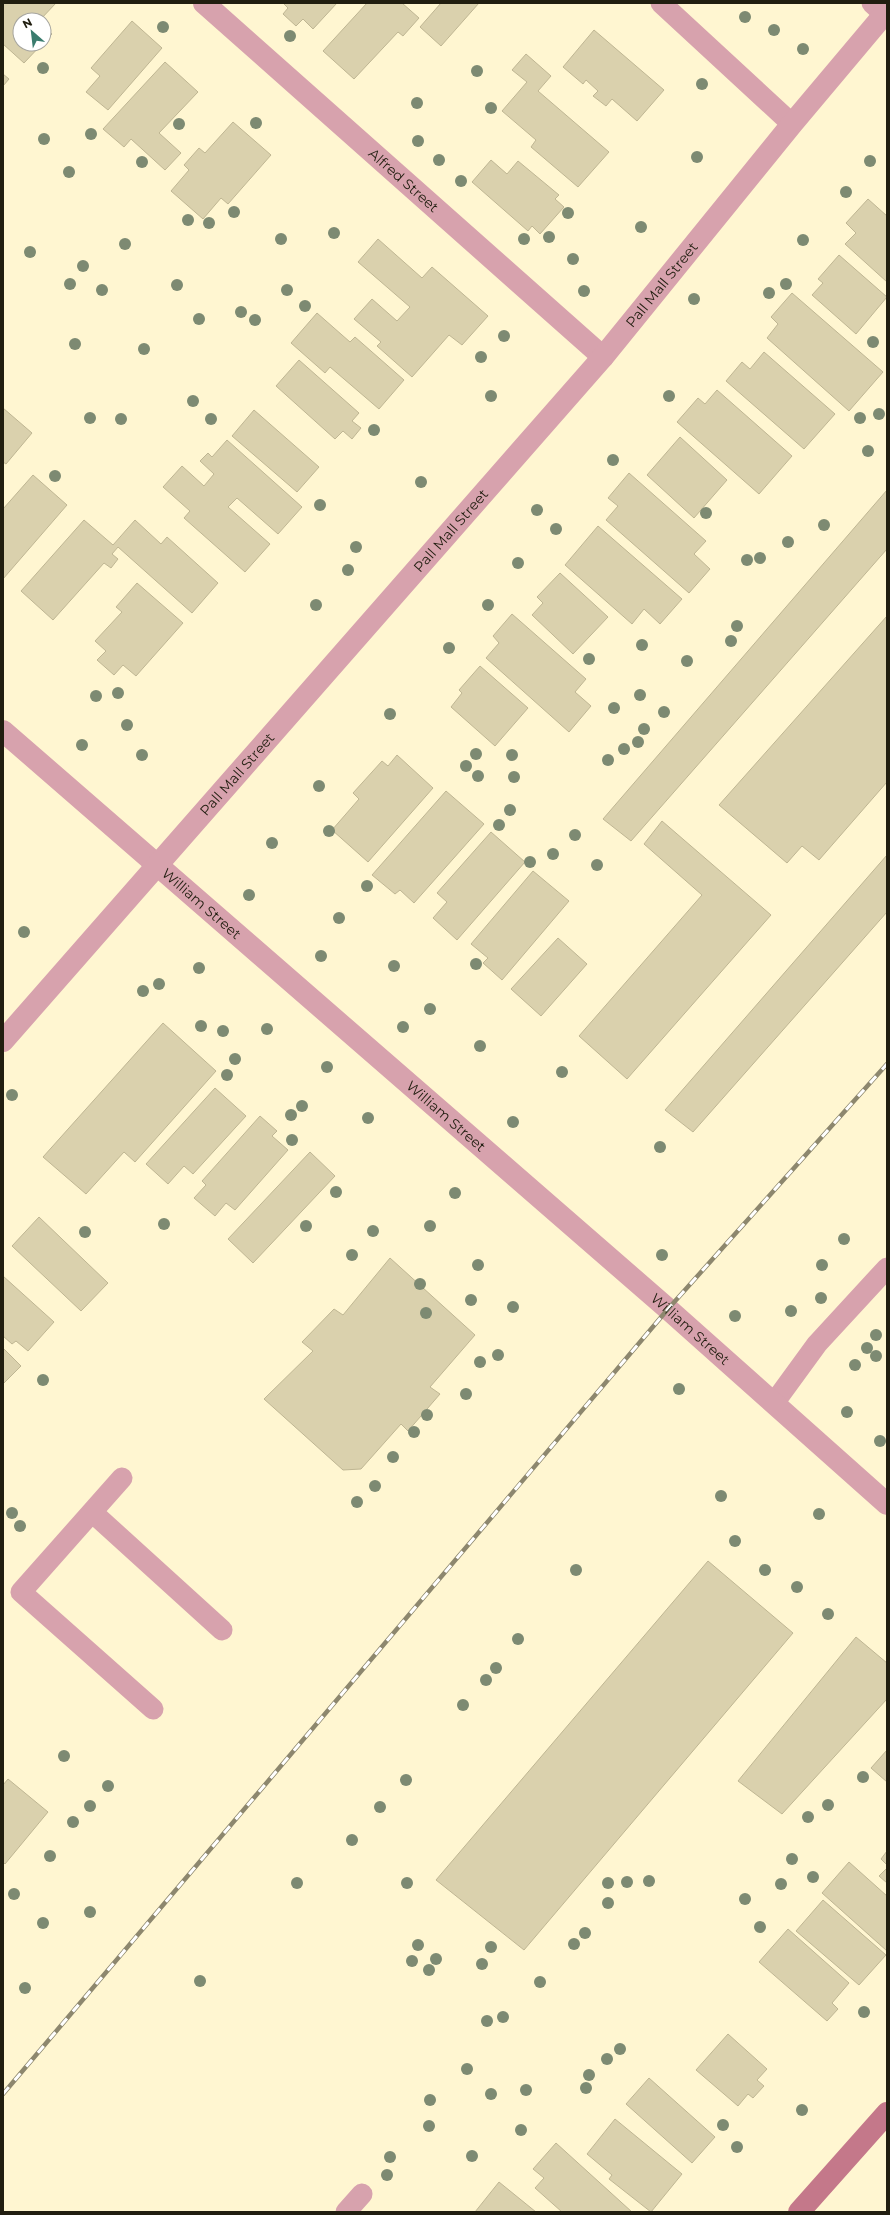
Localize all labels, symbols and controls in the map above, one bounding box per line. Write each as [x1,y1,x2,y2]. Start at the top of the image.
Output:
north arrow [12,12,52,52]
text: N [20,15,35,31]
street label: Alfred Street [365,144,443,216]
street label: Pall Mall Street [622,238,702,331]
street label: Pall Mall Street [410,485,492,576]
street label: Pall Mall Street [196,729,279,819]
street label: William Street [158,864,245,943]
street label: William Street [403,1077,490,1156]
street label: William Street [647,1289,734,1369]

